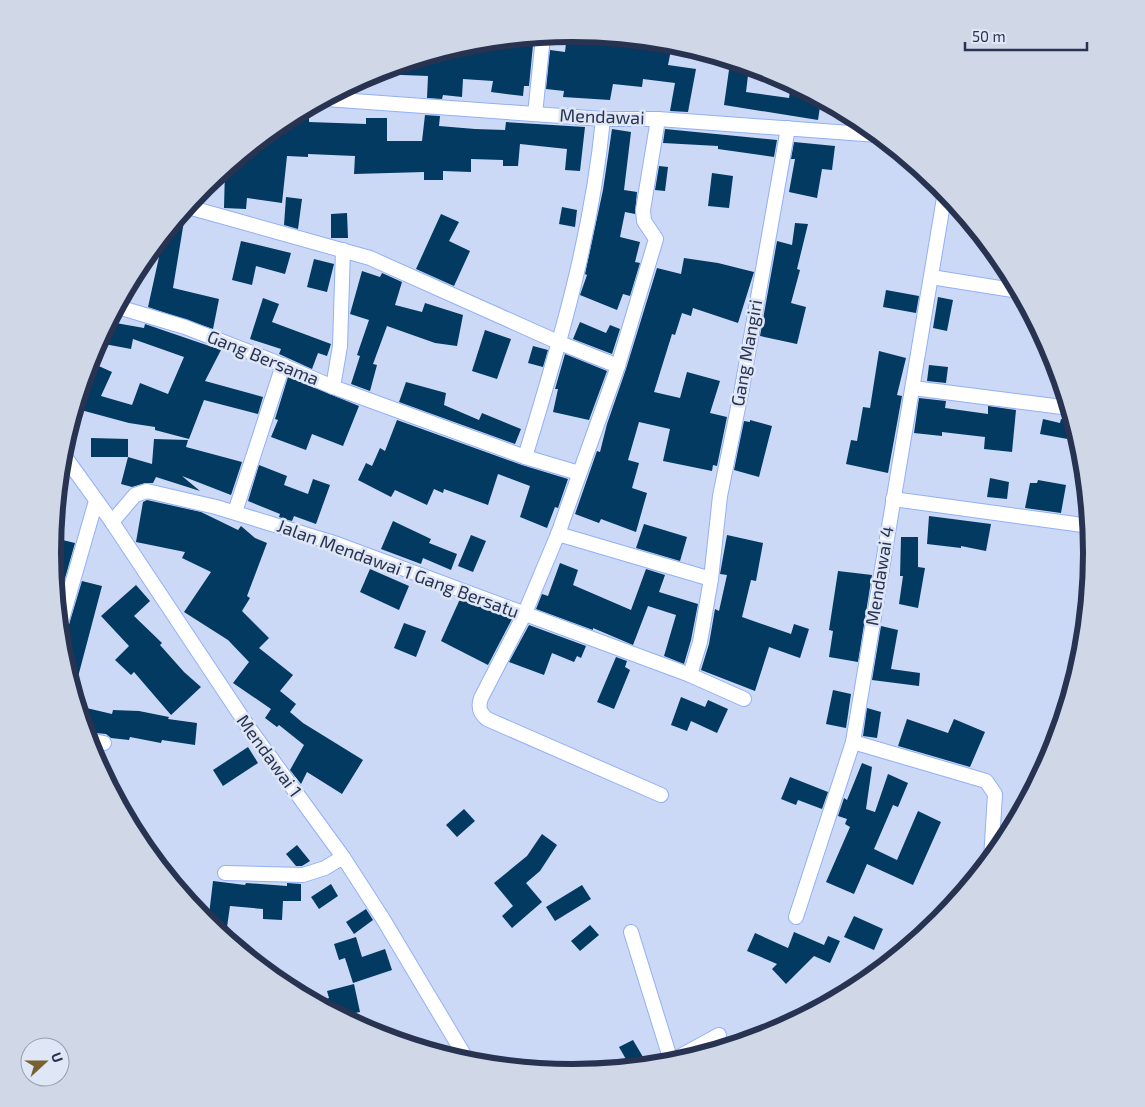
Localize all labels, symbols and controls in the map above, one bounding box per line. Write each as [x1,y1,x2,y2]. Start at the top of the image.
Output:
scale bar [965,20,1088,52]
text: 50 m [972,27,1006,45]
street label: Mendawai [559,104,645,128]
street label: Gang Mangiri [726,298,766,408]
street label: Gang Bersama [204,325,322,389]
street label: Jalan Mendawai 1 Gang Bersatu [274,514,522,622]
street label: Mendawai 4 [860,525,898,627]
street label: Mendawai 1 [233,710,307,801]
north arrow [20,1037,70,1087]
text: U [48,1050,67,1065]

